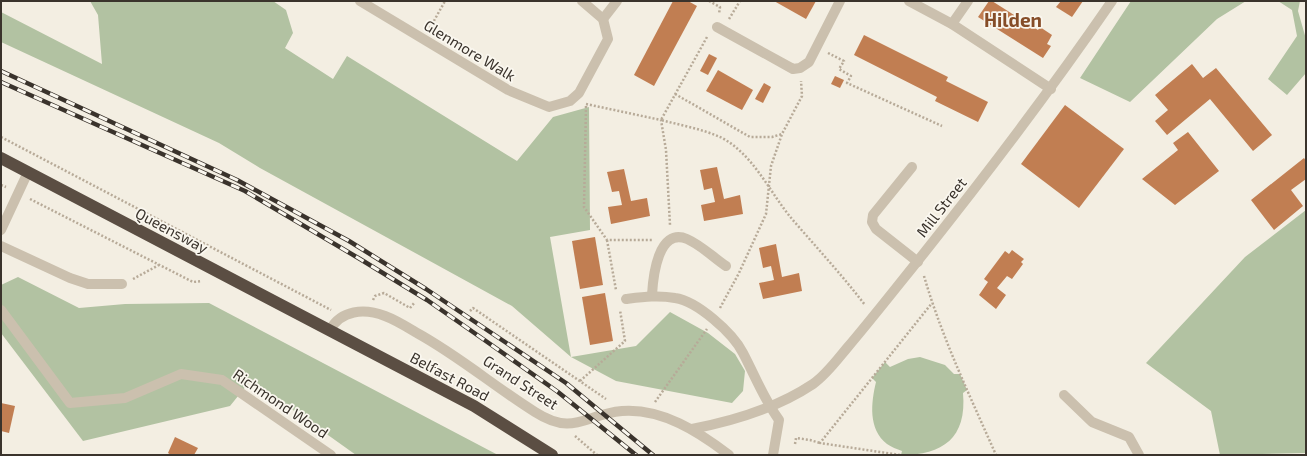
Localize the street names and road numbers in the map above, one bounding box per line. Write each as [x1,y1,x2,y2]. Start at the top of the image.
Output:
street label: Glenmore Walk [421,16,519,85]
street label: Mill Street [912,173,970,240]
street label: Queensway [132,203,211,258]
street label: Belfast Road [407,348,493,404]
street label: Grand Street [480,351,562,413]
street label: Richmond Wood [230,365,332,441]

